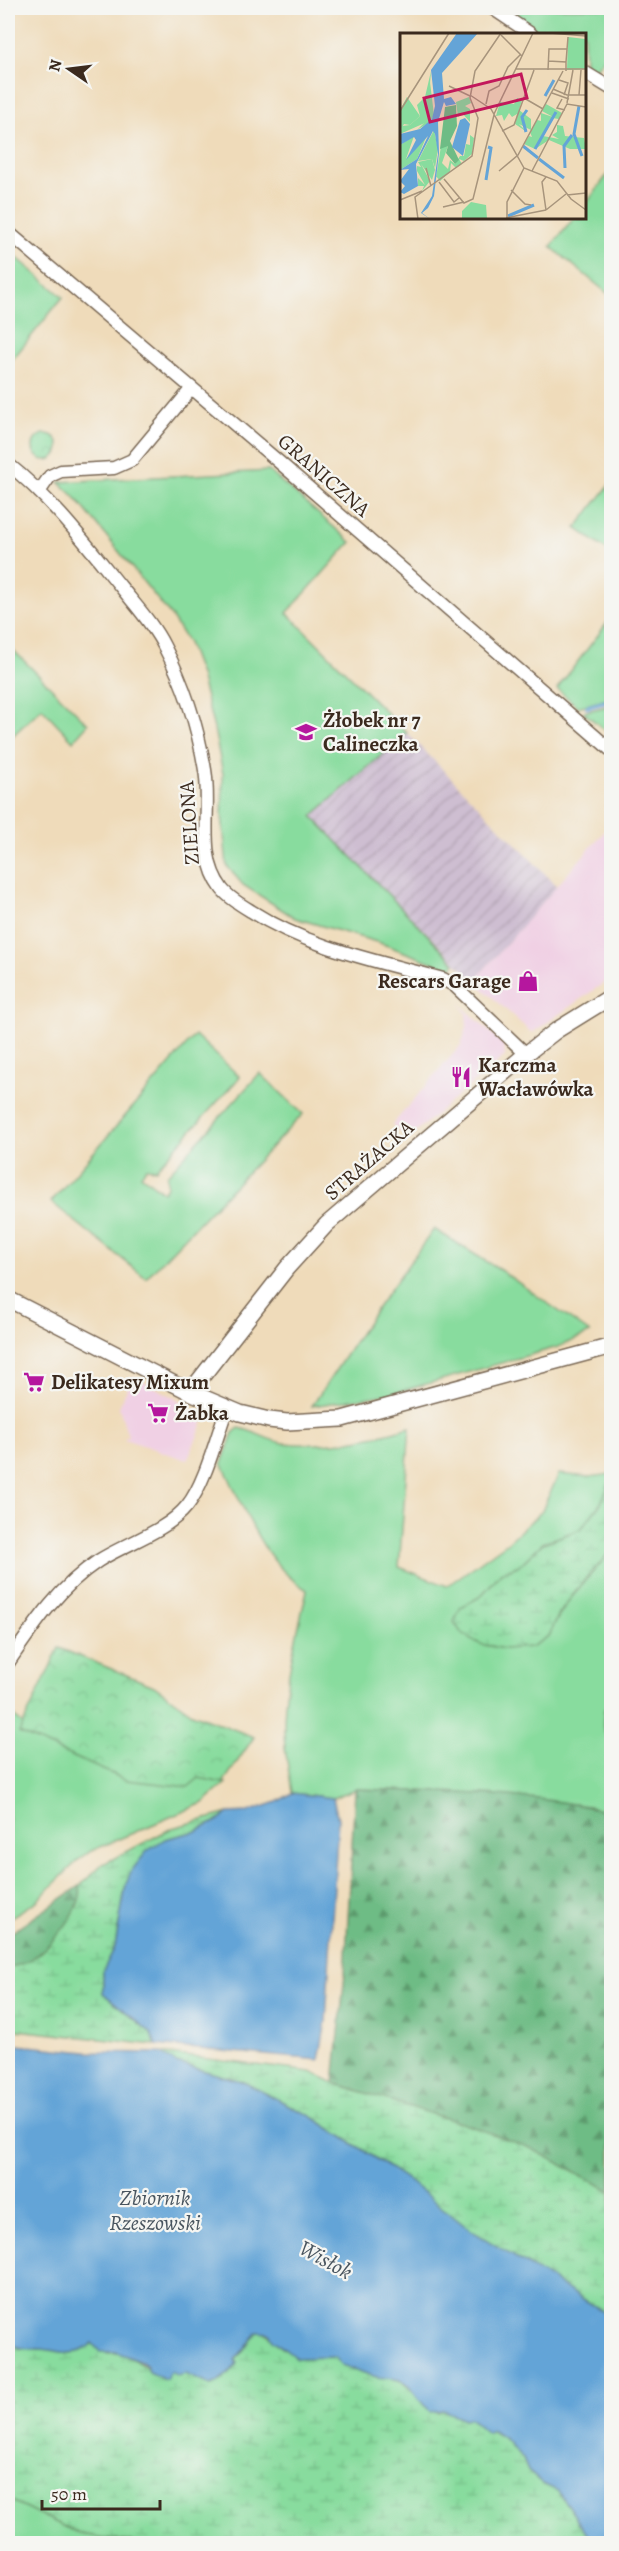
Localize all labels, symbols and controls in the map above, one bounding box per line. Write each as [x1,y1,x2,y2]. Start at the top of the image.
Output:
inset map [400,33,586,219]
north arrow [39,39,99,99]
text: N [43,57,68,74]
street label: GRANICZNA [272,427,377,523]
place label: Żłobek nr 7 Calineczka [323,706,420,758]
school or university icon: Żłobek nr 7 Calineczka [294,720,318,744]
street label: ZIELONA [172,779,206,866]
place label: Rescars Garage [378,967,511,995]
shop icon: Rescars Garage [516,969,540,993]
place label: Karczma Wacławówka [477,1051,595,1103]
restaurant icon: Karczma Wacławówka [449,1065,473,1089]
street label: STRAŻACKA [318,1113,420,1207]
place label: Delikatesy Mixum [51,1368,210,1396]
supermarket icon: Delikatesy Mixum [22,1370,46,1394]
place label: Żabka [175,1399,230,1427]
supermarket icon: Żabka [146,1401,170,1425]
water label: Zbiornik Rzeszowski [109,2183,201,2238]
water label: Wisłok [293,2233,358,2287]
scale bar [42,2473,160,2511]
text: 50 m [51,2482,87,2506]

